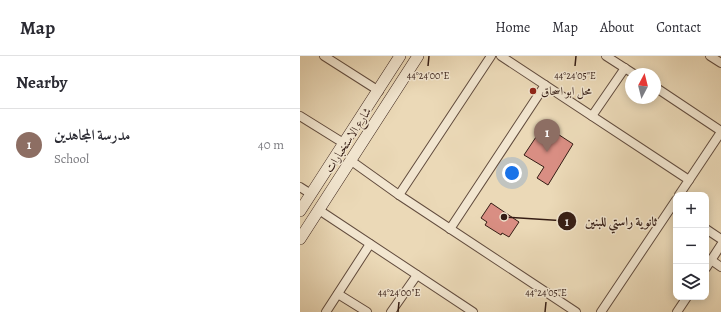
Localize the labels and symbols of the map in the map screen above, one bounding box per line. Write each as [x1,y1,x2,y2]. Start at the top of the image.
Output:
north arrow [625,68,661,104]
text: 44°24'00"E [407,69,449,82]
text: 44°24'05"E [554,69,596,82]
place label: محل ابو اسحاق [541,83,592,100]
marker: محل ابو اسحاق [528,86,538,96]
street label: شارع الاستخبارات [321,104,378,177]
pin: 1 [534,119,560,152]
your location [502,163,522,183]
callout: ثانوية راستي للبنين [557,209,665,234]
text: ثانوية راستي للبنين [585,213,657,234]
text: 1 [565,214,570,230]
text: 44°24'00"E [378,286,420,299]
text: 44°24'05"E [525,286,567,299]

